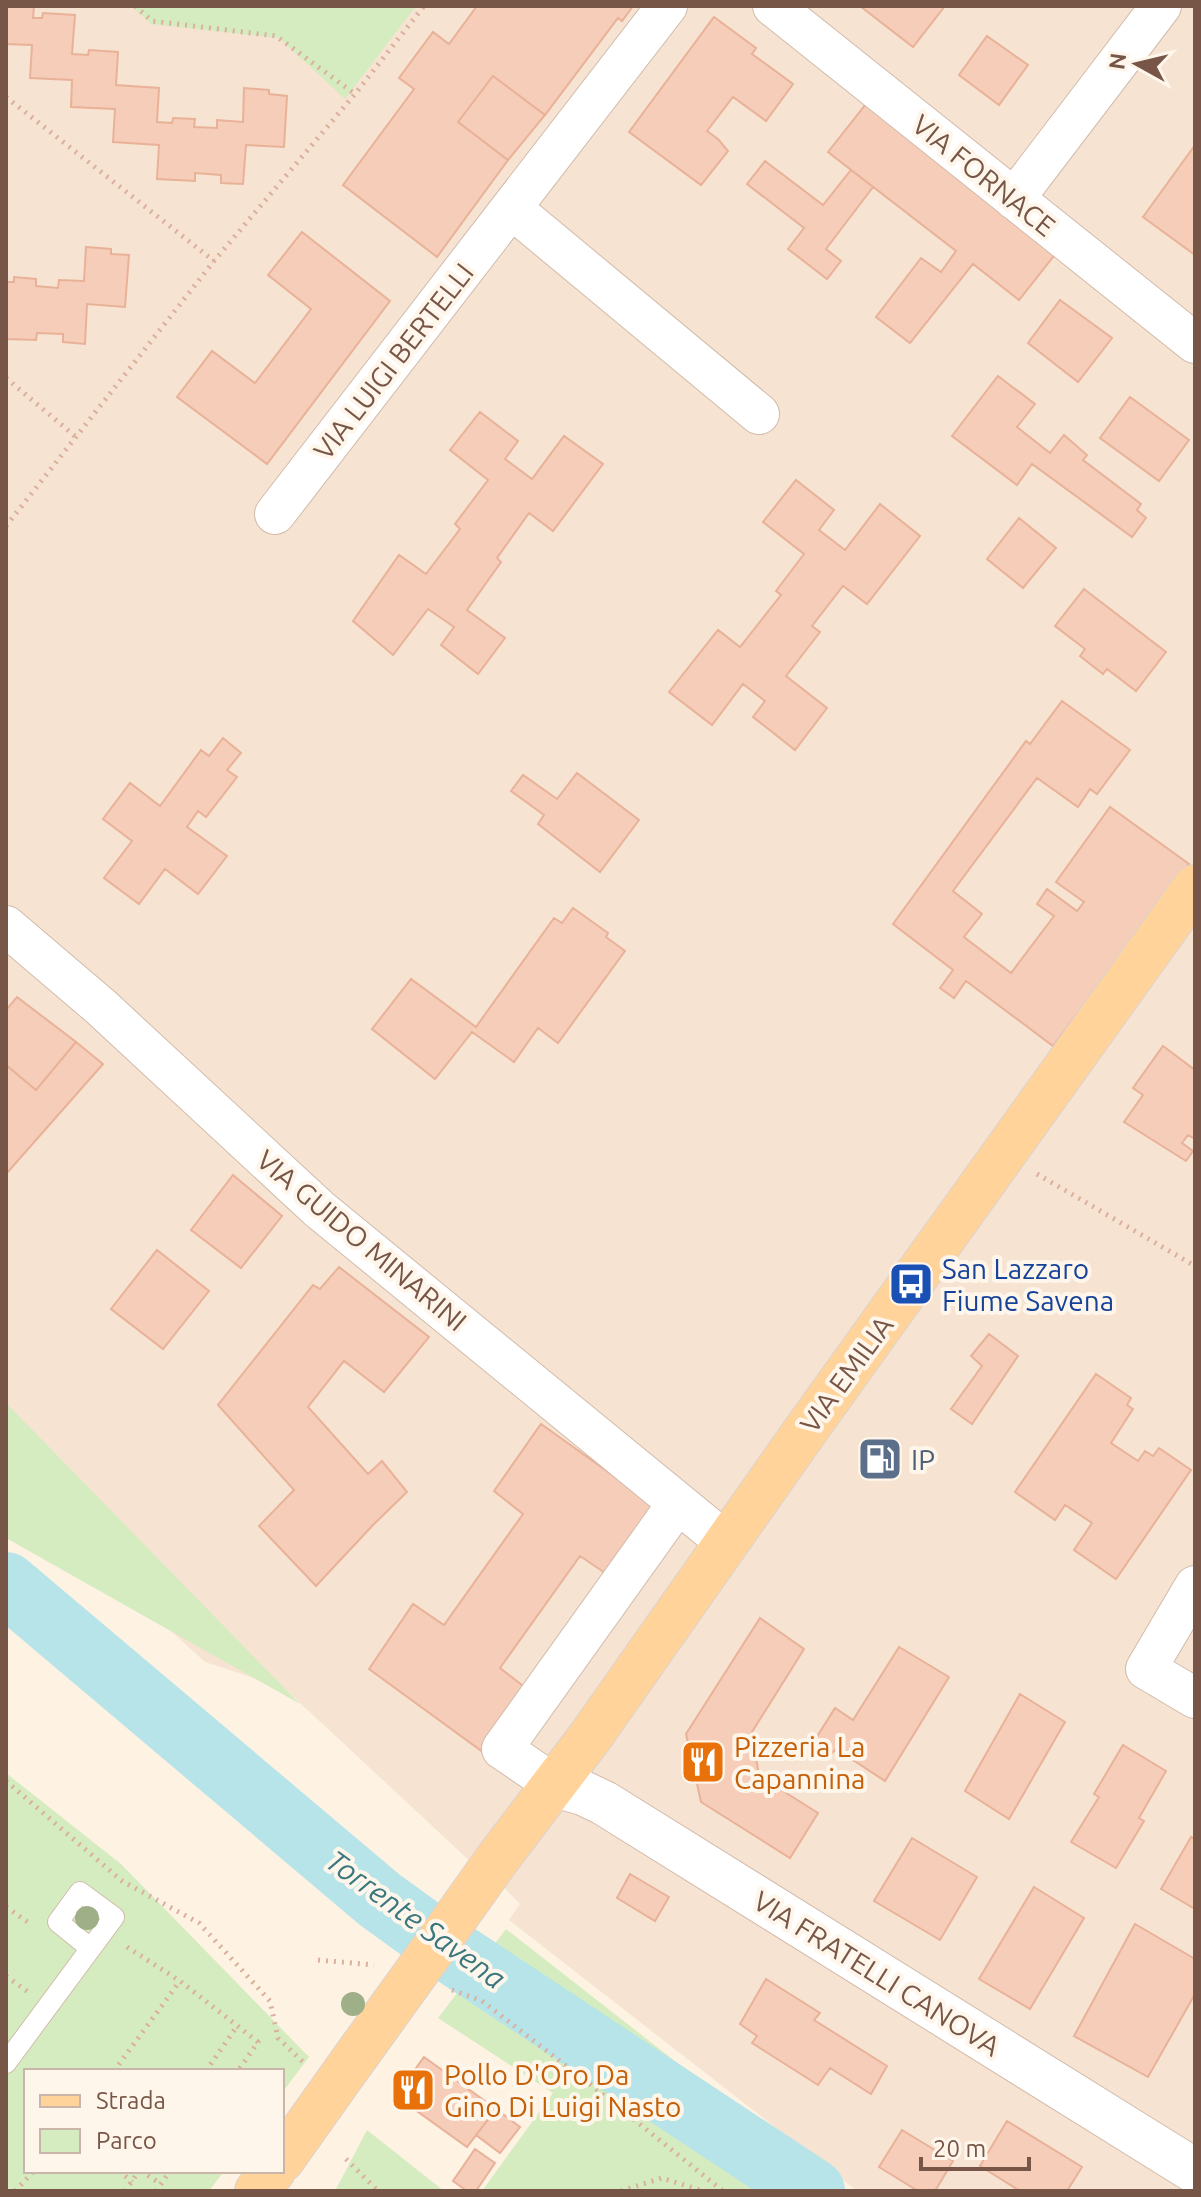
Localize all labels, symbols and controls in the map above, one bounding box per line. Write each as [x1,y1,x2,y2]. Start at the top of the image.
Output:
north arrow [1097,24,1177,104]
text: N [1103,51,1130,71]
street label: VIA FORNACE [907,108,1061,242]
street label: VIA LUIGI BERTELLI [307,257,479,465]
street label: VIA GUIDO MINARINI [251,1143,473,1337]
place label: San Lazzaro Fiume Savena [942,1253,1114,1316]
bus stop icon: San Lazzaro Fiume Savena [887,1260,935,1308]
street label: VIA EMILIA [793,1310,899,1438]
fuel station icon: IP [856,1435,904,1483]
place label: IP [911,1444,935,1475]
place label: Pizzeria La Capannina [734,1731,866,1794]
restaurant icon: Pizzeria La Capannina [679,1738,727,1786]
water label: Torrente Savena [320,1843,512,1995]
street label: VIA FRATELLI CANOVA [748,1884,1006,2062]
place label: Pollo D'Oro Da Gino Di Luigi Nasto [444,2059,681,2122]
restaurant icon: Pollo D'Oro Da Gino Di Luigi Nasto [389,2066,437,2114]
legend [24,2069,284,2173]
text: Strada [96,2087,166,2114]
scale bar [921,2121,1029,2171]
text: Parco [96,2127,157,2154]
text: 20 m [933,2135,986,2162]

